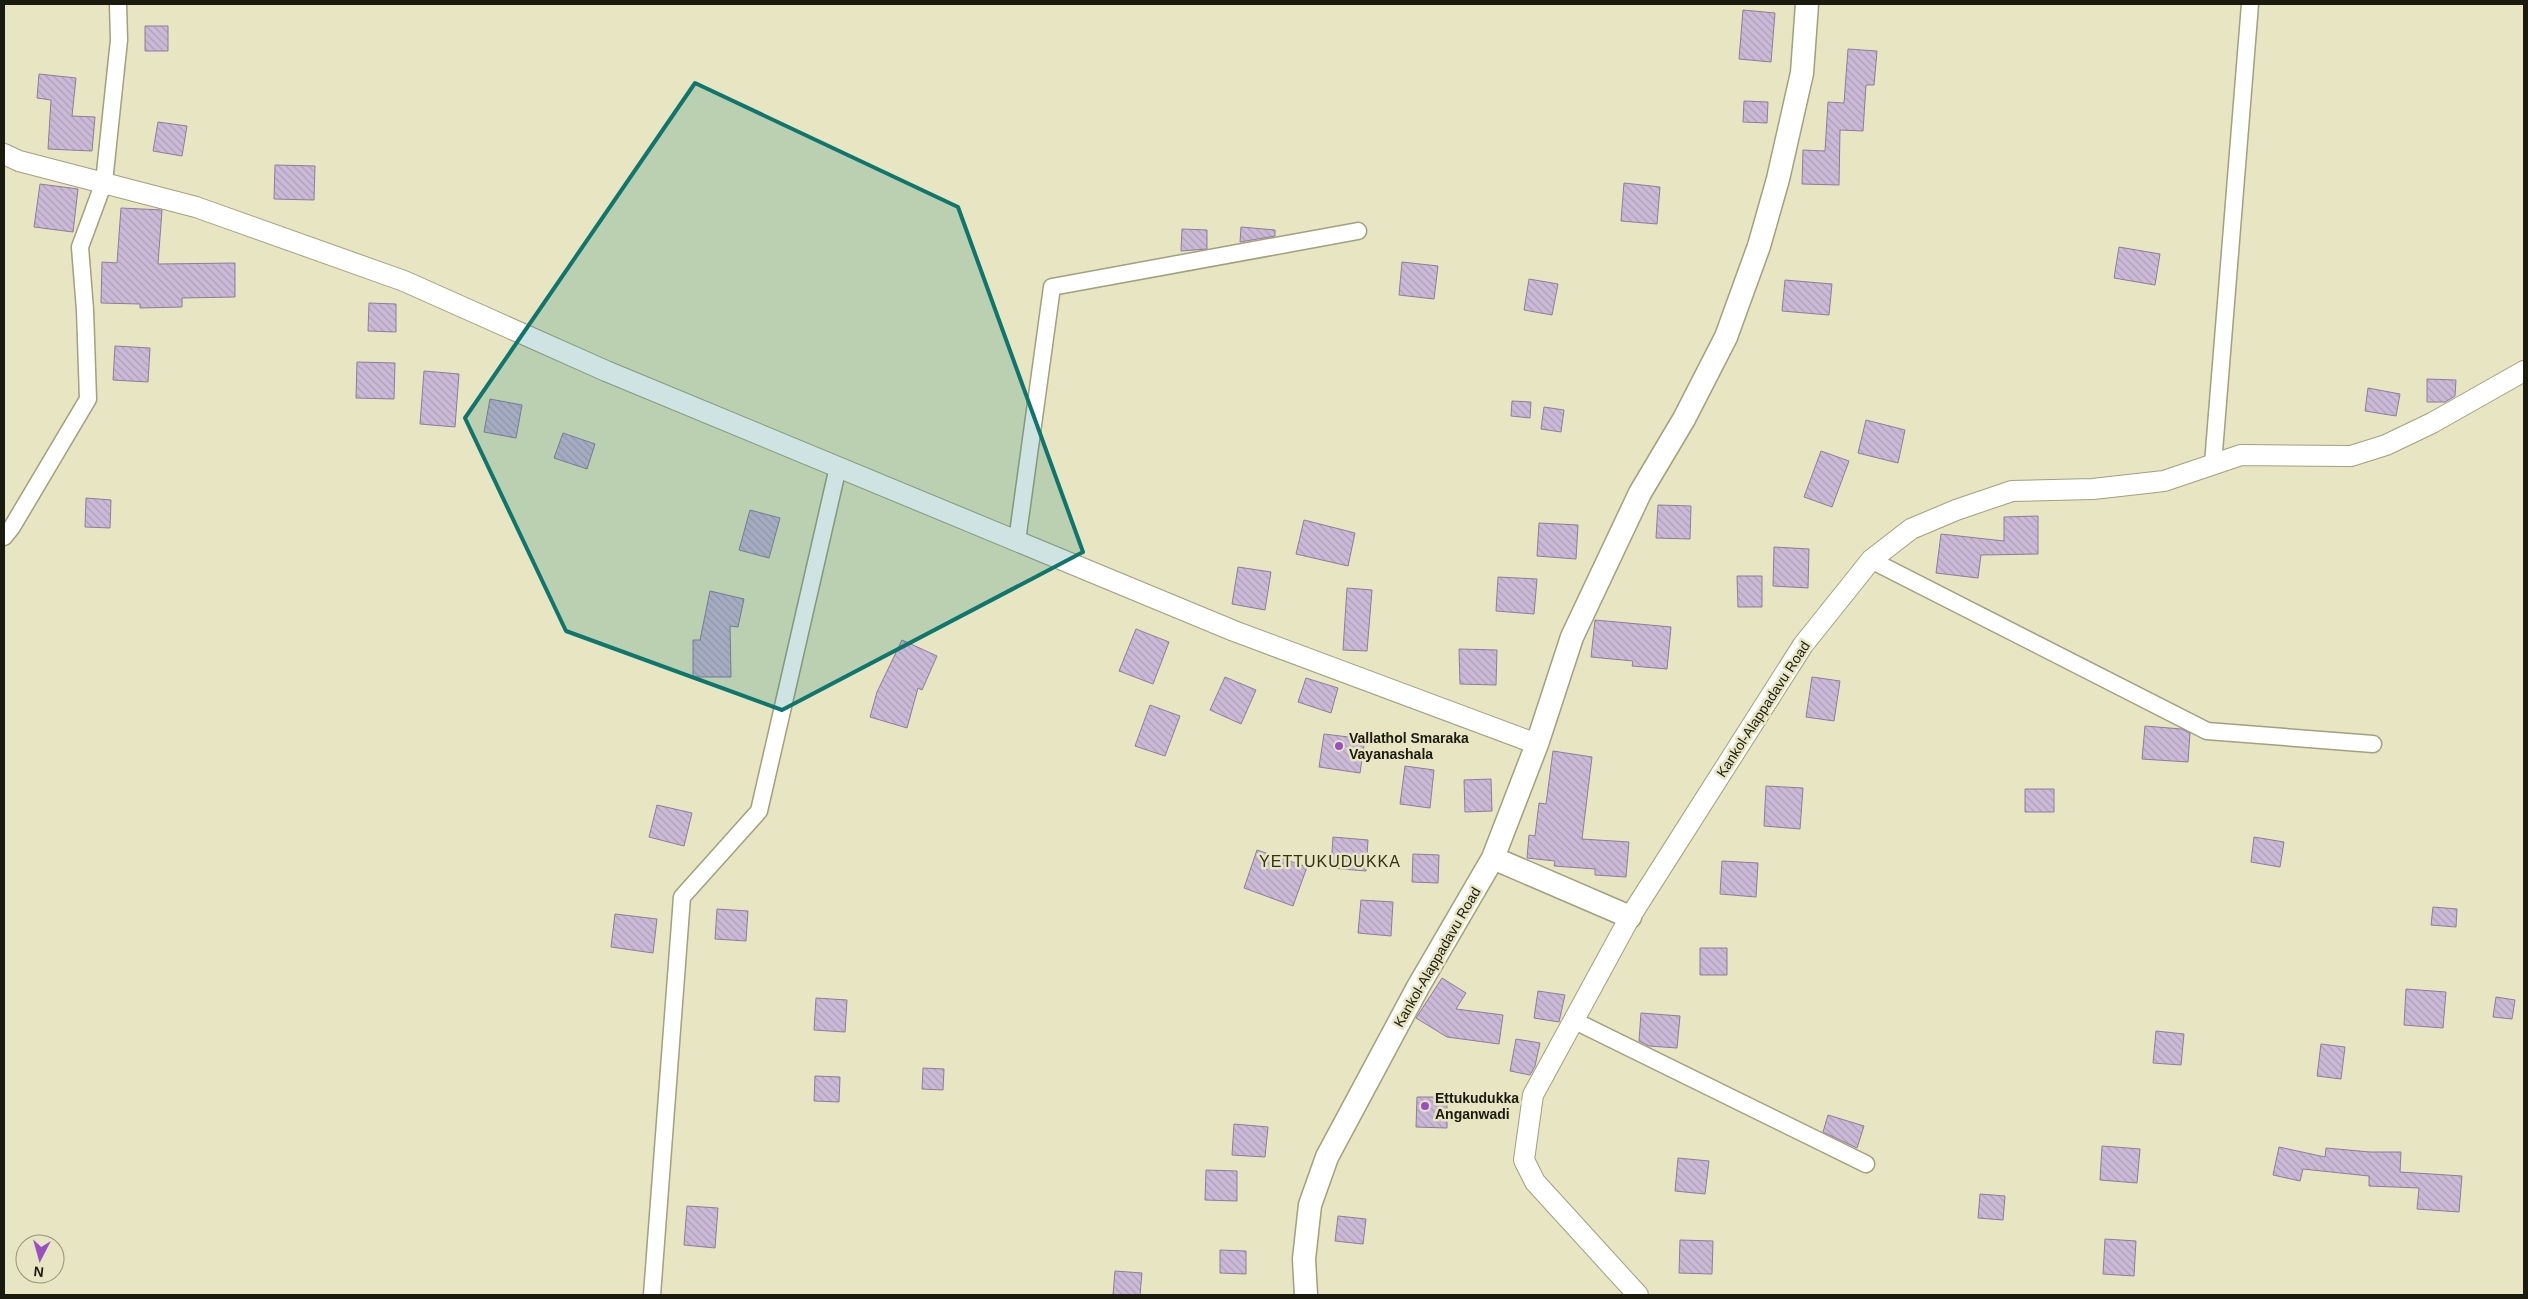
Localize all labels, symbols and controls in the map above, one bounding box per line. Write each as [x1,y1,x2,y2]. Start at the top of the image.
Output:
street label: Kankol-Alappadavu Road [1713,638,1813,780]
place label: Vallathol Smaraka Vayanashala [1349,730,1469,762]
marker: Vallathol Smaraka Vayanashala [1333,740,1345,752]
district label: YETTUKUDUKKA [1259,853,1401,870]
street label: Kankol-Alappadavu Road [1390,884,1484,1030]
place label: Ettukudukka Anganwadi [1435,1090,1519,1122]
marker: Ettukudukka Anganwadi [1419,1100,1431,1112]
north arrow [15,1234,65,1284]
text: N [33,1263,45,1280]

